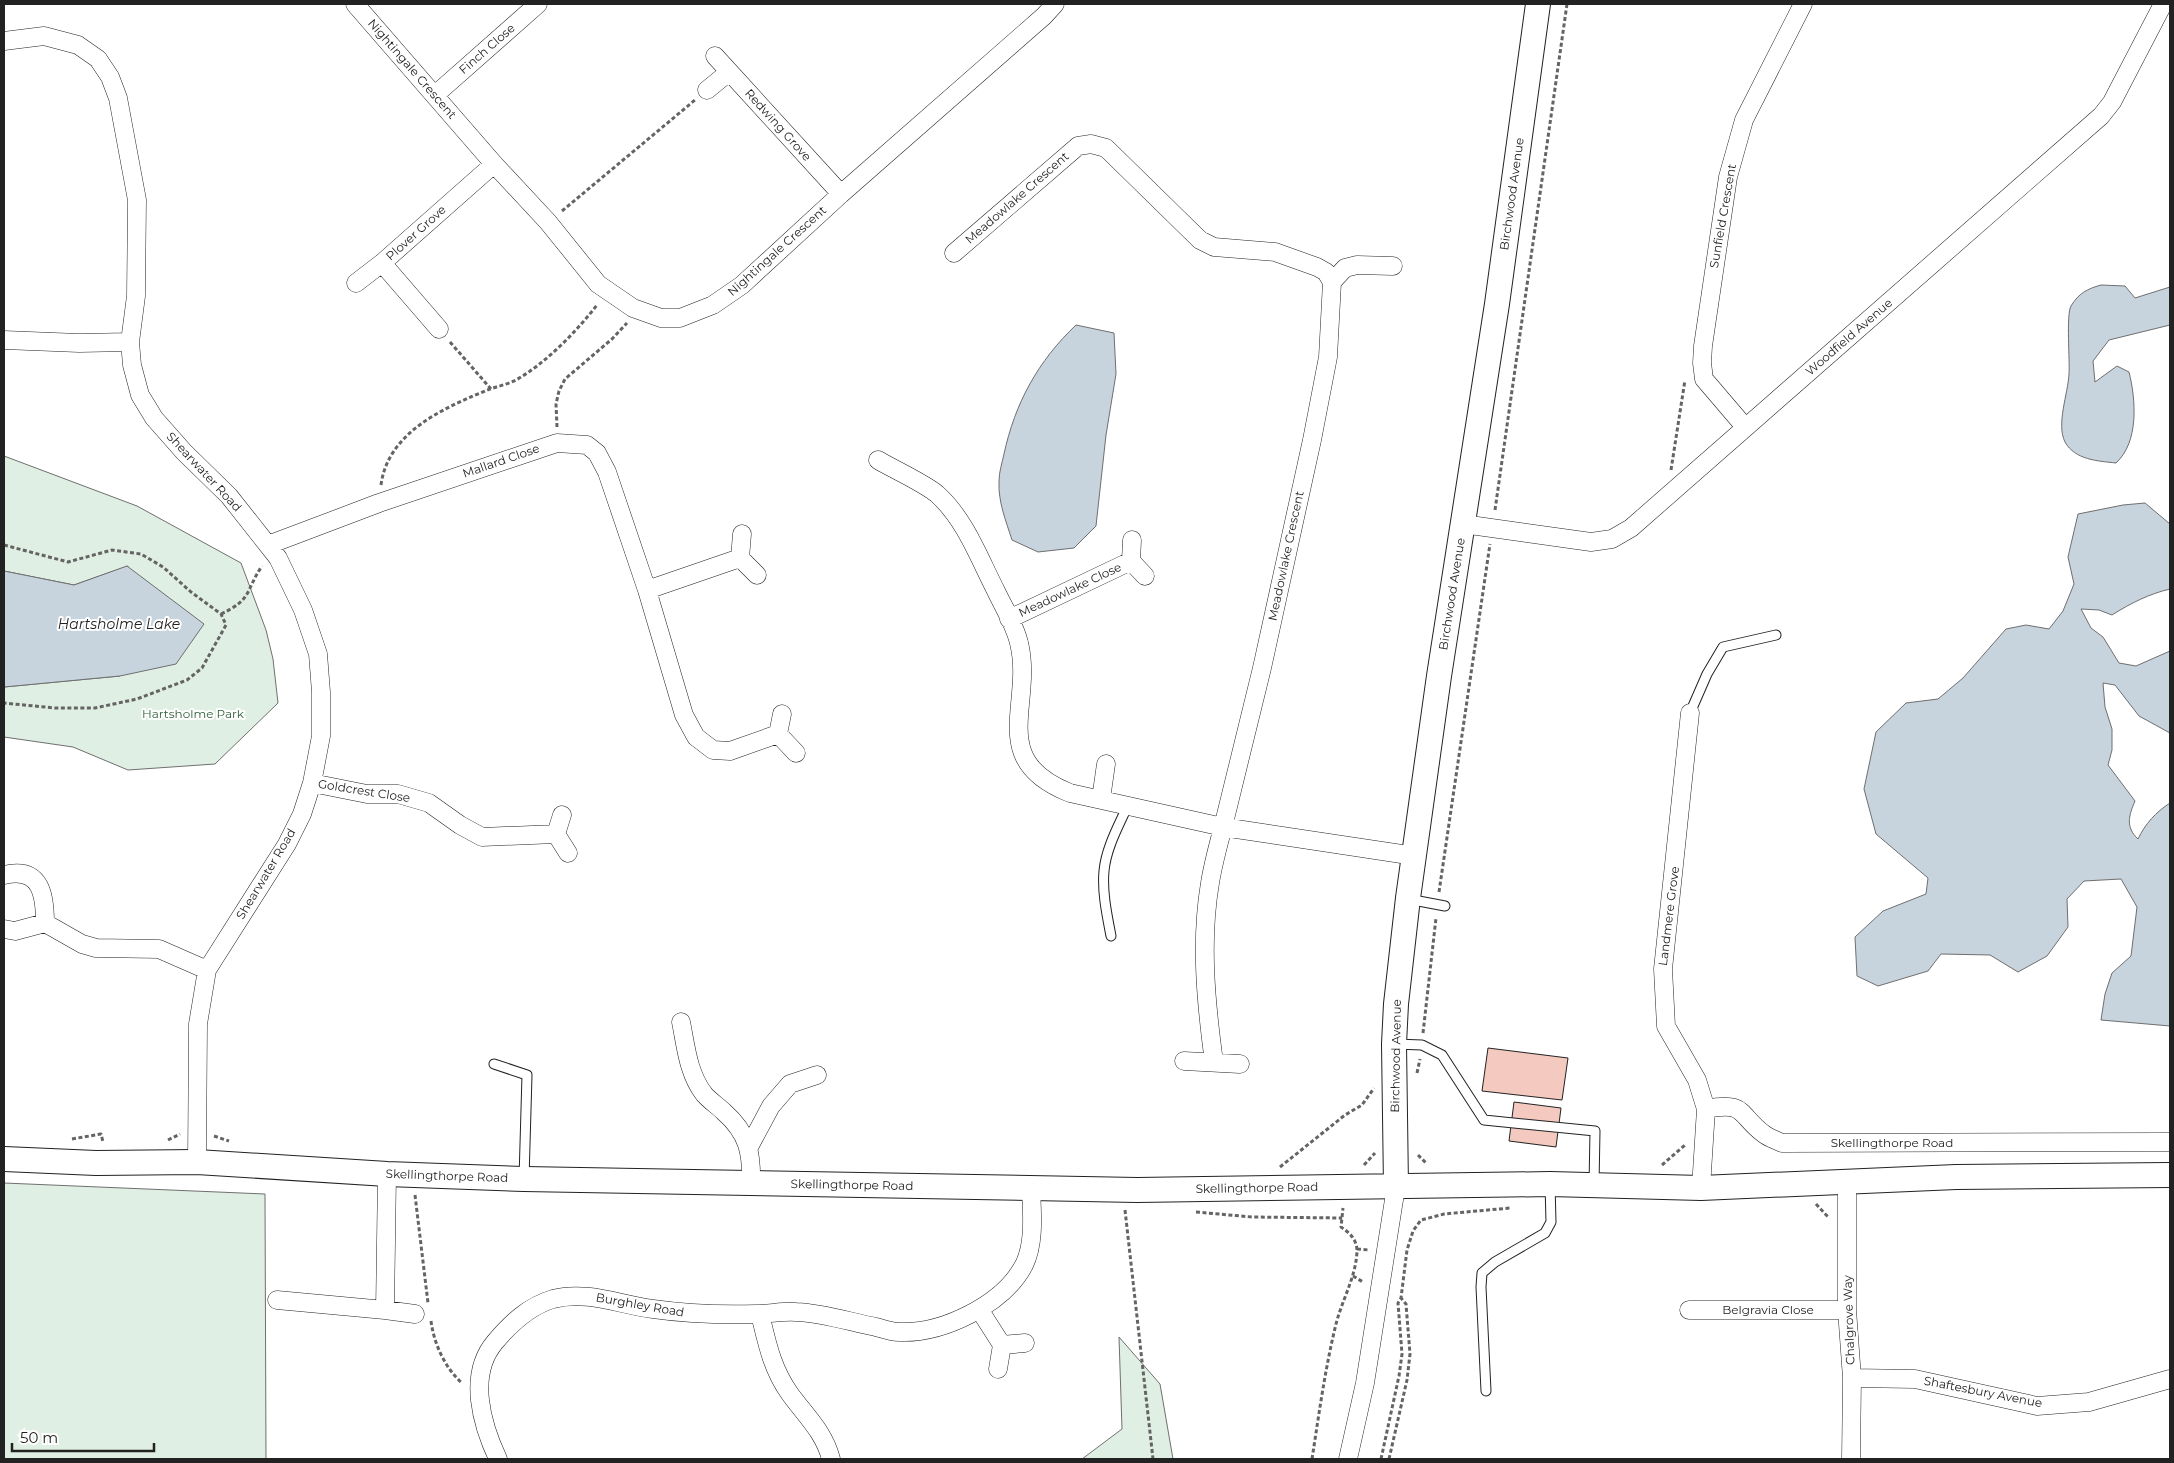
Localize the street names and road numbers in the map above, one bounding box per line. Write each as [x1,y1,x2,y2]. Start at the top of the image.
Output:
street label: Nightingale Crescent [365,16,460,122]
street label: Finch Close [456,20,518,77]
street label: Redwing Grove [742,85,815,164]
street label: Birchwood Avenue [1496,137,1527,251]
street label: Meadowlake Crescent [962,148,1072,247]
street label: Sunfield Crescent [1706,162,1739,269]
street label: Plover Grove [383,202,449,263]
street label: Nightingale Crescent [724,202,829,299]
street label: Woodfield Avenue [1802,295,1895,378]
street label: Shearwater Road [164,429,245,515]
street label: Mallard Close [460,440,541,481]
street label: Meadowlake Crescent [1264,489,1307,622]
street label: Birchwood Avenue [1435,537,1468,651]
street label: Meadowlake Close [1016,559,1124,620]
street label: Goldcrest Close [317,776,411,805]
street label: Shearwater Road [233,826,299,922]
street label: Landmere Grove [1655,865,1682,967]
street label: Birchwood Avenue [1387,999,1404,1113]
street label: Skellingthorpe Road [1831,1135,1953,1150]
street label: Skellingthorpe Road [385,1166,509,1185]
street label: Skellingthorpe Road [791,1176,913,1193]
street label: Skellingthorpe Road [1196,1179,1318,1196]
street label: Chalgrove Way [1839,1274,1858,1365]
street label: Burghley Road [595,1289,685,1320]
street label: Belgravia Close [1722,1302,1814,1317]
street label: Shaftesbury Avenue [1923,1373,2044,1410]

